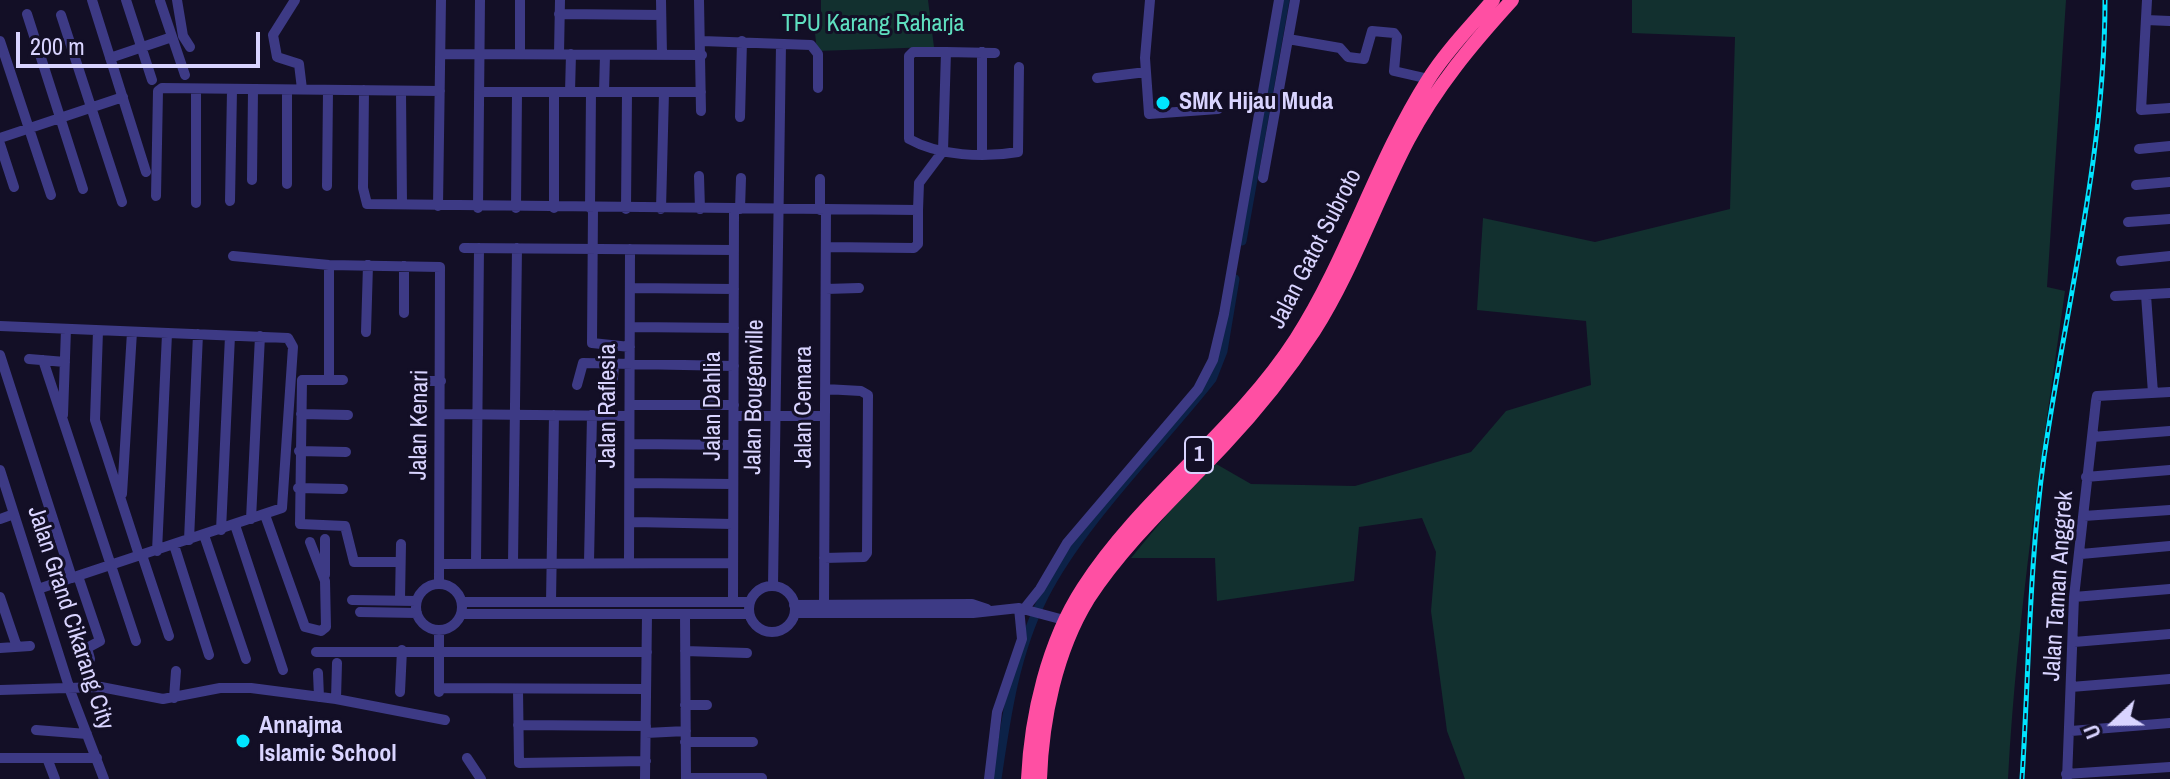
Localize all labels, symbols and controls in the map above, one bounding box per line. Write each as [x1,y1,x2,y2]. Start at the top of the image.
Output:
park label: TPU Karang Raharja [782,11,964,39]
scale bar [20,16,264,66]
text: 200 m [30,30,85,62]
place label: SMK Hijau Muda [1179,89,1333,117]
marker: SMK Hijau Muda [1154,94,1172,112]
street label: Jalan Gatot Subroto [1263,164,1369,334]
street label: Jalan Bougenville [739,319,771,475]
street label: Jalan Raflesia [595,344,623,468]
street label: Jalan Cemara [791,346,819,468]
street label: Jalan Dahlia [700,351,728,461]
street label: Jalan Kenari [405,370,435,480]
road number: 1 [1185,437,1213,473]
street label: Jalan Taman Anggrek [2038,490,2080,682]
street label: Jalan Grand Cikarang City [20,503,120,733]
north arrow [2074,683,2154,763]
place label: Annajma Islamic School [259,713,397,769]
text: U [2075,720,2108,744]
marker: Annajma Islamic School [234,732,252,750]

